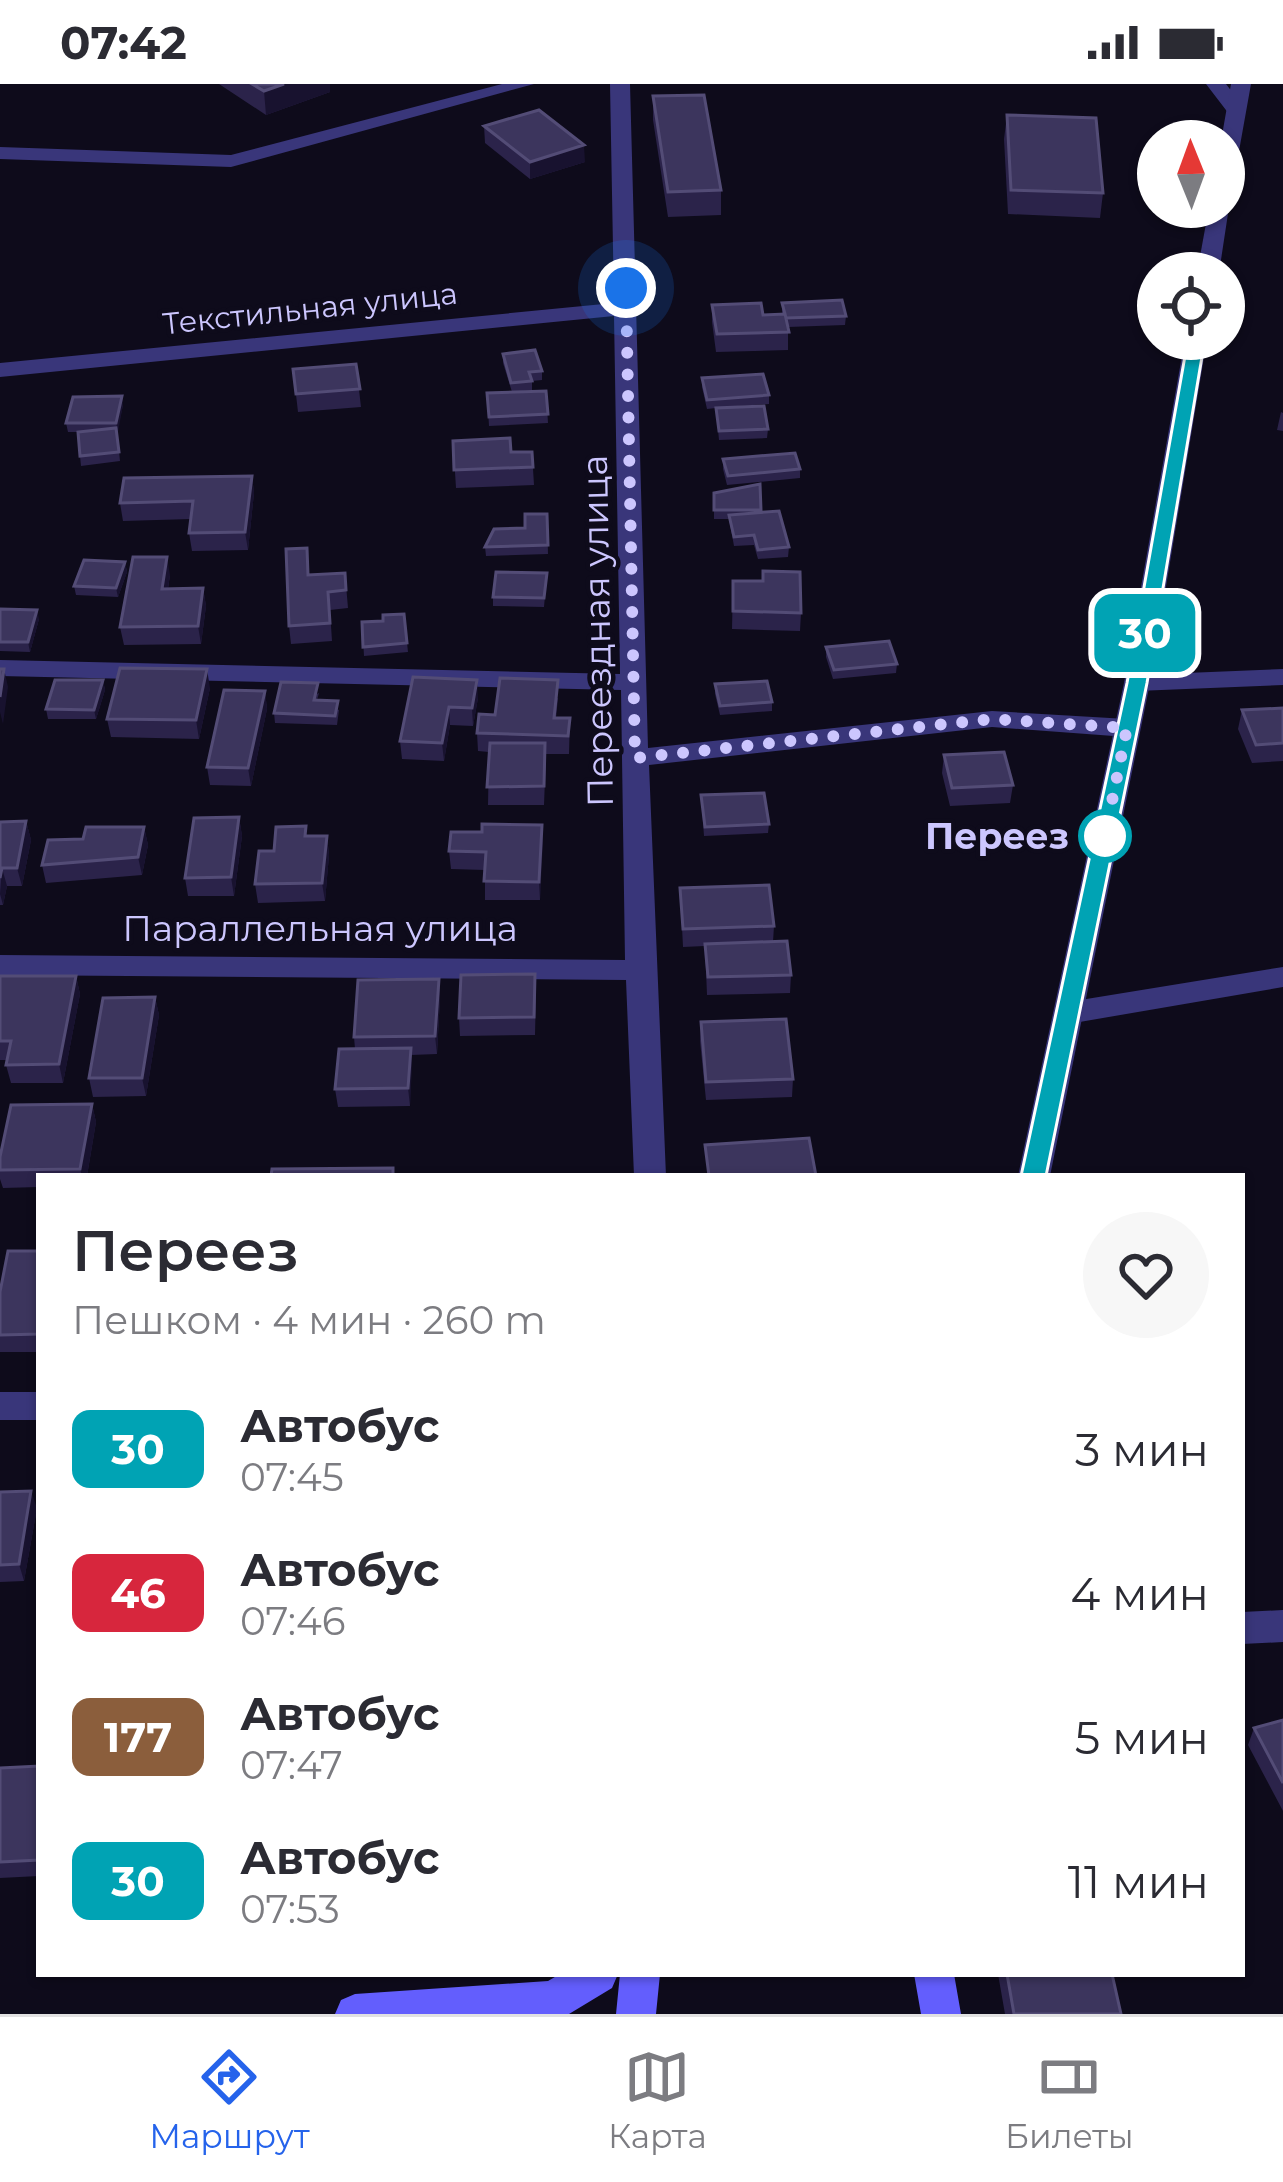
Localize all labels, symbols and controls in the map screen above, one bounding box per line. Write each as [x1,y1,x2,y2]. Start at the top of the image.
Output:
text: 07:42 [60,15,187,70]
north arrow [1137,120,1245,228]
map controls [1137,120,1245,360]
button: locate [1137,252,1245,360]
your location [596,258,656,318]
street label: Текстильная улица [161,275,459,342]
street label: Переездная улица [572,454,622,808]
line badge: 30 [1091,594,1199,672]
text: 30 [1118,607,1172,659]
marker: Переез [1080,811,1130,861]
place label: Переез [925,814,1069,858]
street label: Параллельная улица [122,906,518,950]
button: heart [1083,1212,1209,1338]
text: Переез [72,1216,298,1285]
text: Пешком · 4 мин · 260 m [72,1296,546,1344]
text: Автобус [240,1398,440,1453]
text: 3 мин [1075,1422,1209,1477]
text: 30 [111,1423,165,1475]
text: 07:45 [240,1453,344,1501]
text: Автобус [240,1542,440,1597]
text: 4 мин [1071,1566,1209,1621]
text: 46 [110,1567,166,1619]
text: 07:46 [240,1597,346,1645]
text: Автобус [240,1686,440,1741]
text: 5 мин [1075,1710,1209,1765]
text: 177 [104,1711,172,1763]
text: 07:47 [240,1741,343,1789]
text: Автобус [240,1830,440,1885]
text: 11 мин [1068,1854,1209,1909]
text: 30 [111,1855,165,1907]
text: 07:53 [240,1885,340,1933]
tab: Маршрут [149,2044,310,2156]
tab: Карта [608,2044,707,2156]
tab: Билеты [1005,2044,1134,2156]

